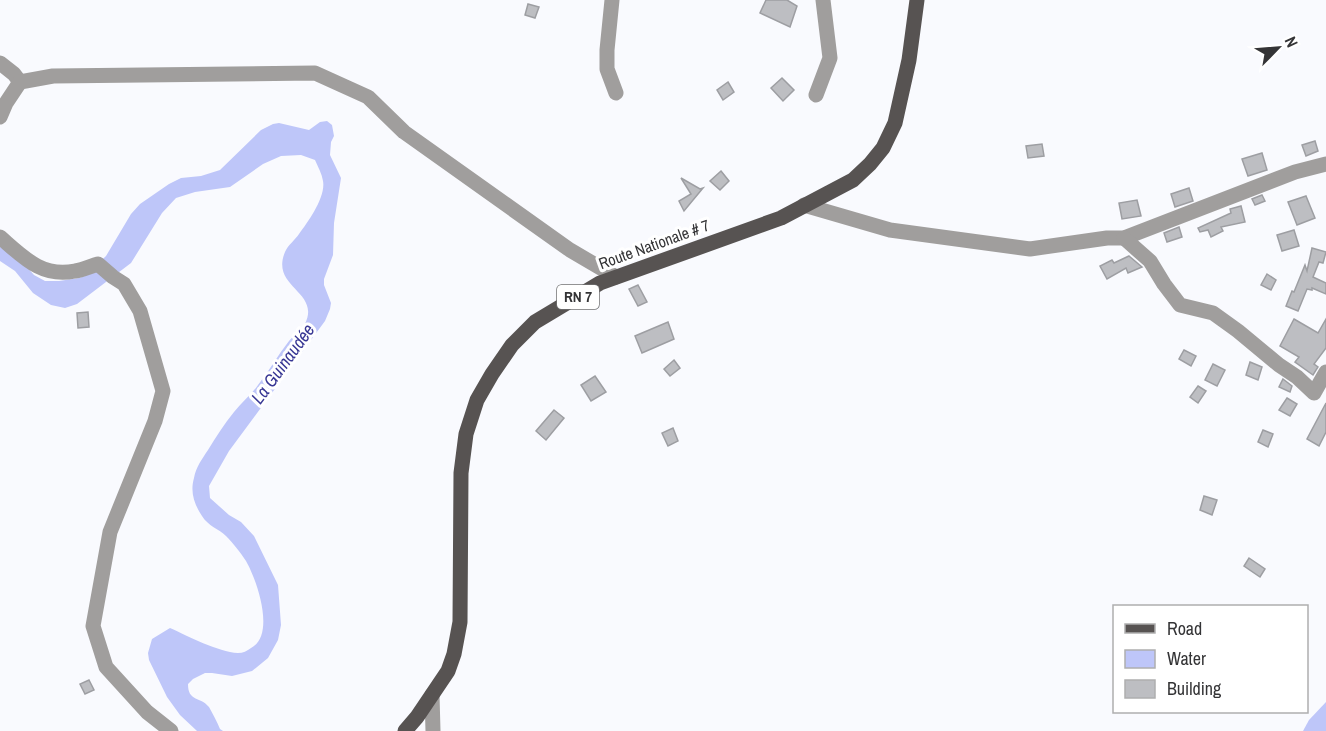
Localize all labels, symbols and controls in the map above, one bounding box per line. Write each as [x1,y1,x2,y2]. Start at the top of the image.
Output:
north arrow [1248,18,1308,78]
text: N [1280,33,1304,51]
street label: Route Nationale # 7 [595,214,713,274]
road number: RN 7 [557,285,599,309]
water label: La Guinaudée [245,319,320,409]
legend [1113,605,1308,713]
text: Road [1167,616,1202,641]
text: Water [1167,646,1206,671]
text: Building [1167,676,1222,701]

